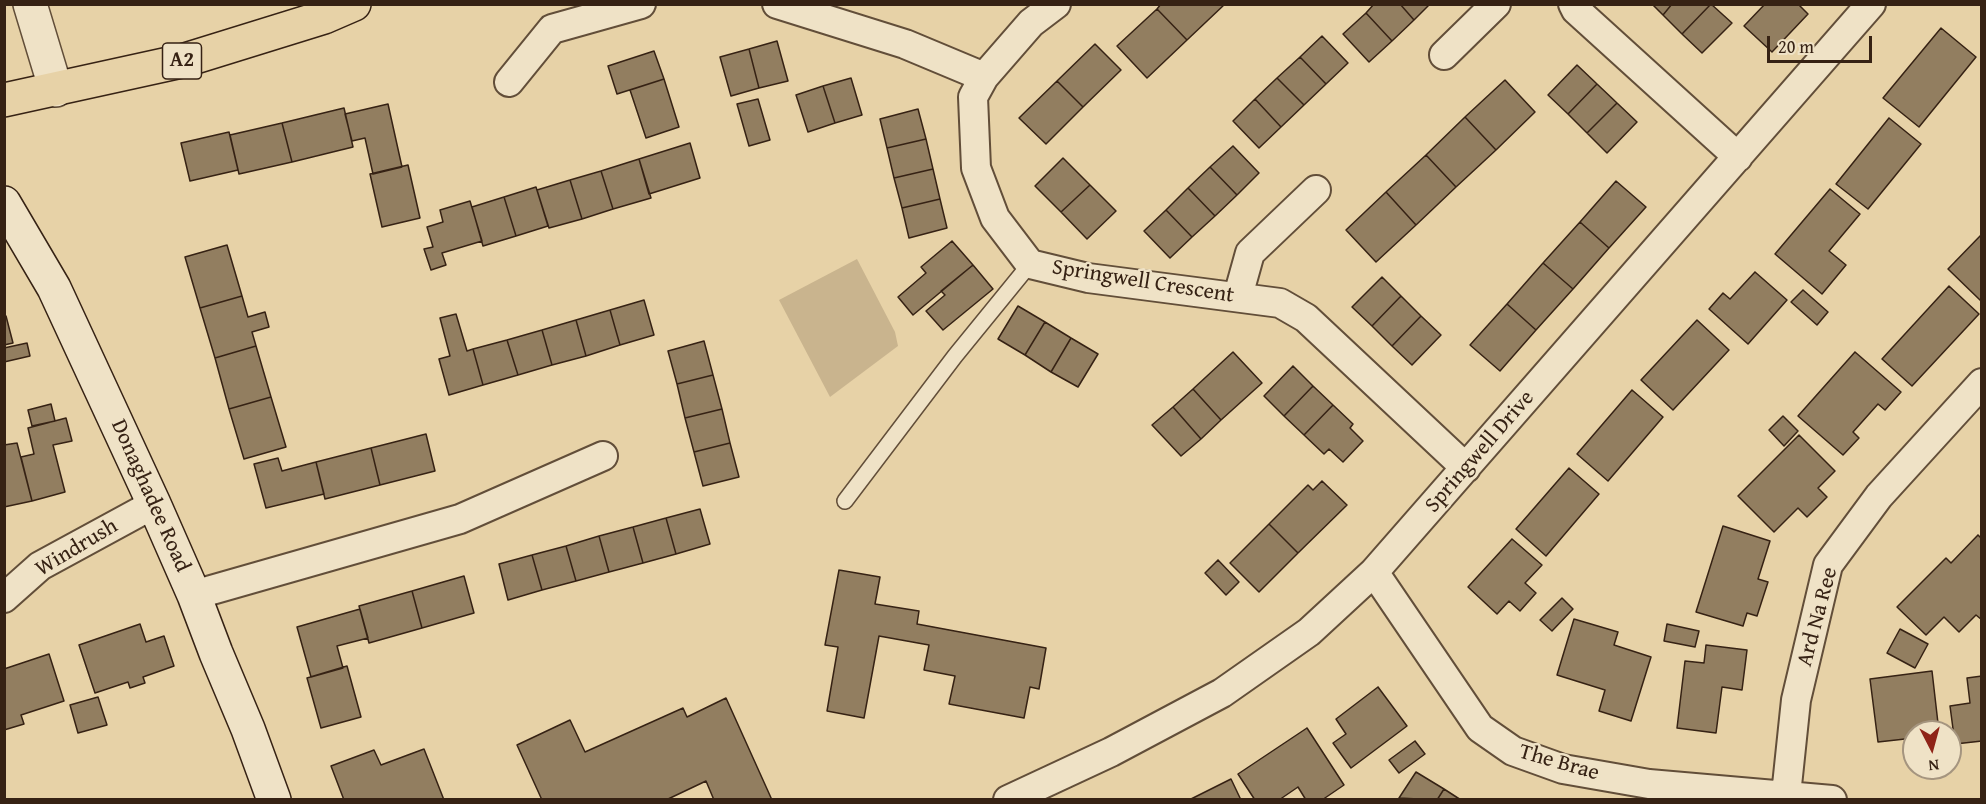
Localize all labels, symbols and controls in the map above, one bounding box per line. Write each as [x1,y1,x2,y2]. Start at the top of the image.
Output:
scale bar [1770,24,1875,62]
text: 20 m [1778,33,1814,60]
road number: A2 [162,43,201,79]
street label: Springwell Crescent [1050,255,1236,309]
street label: Springwell Drive [1420,386,1540,518]
street label: Donaghadee Road [105,416,195,576]
street label: Windrush [31,513,123,583]
street label: Ard Na Ree [1792,564,1844,670]
north arrow [1902,720,1962,780]
street label: The Brae [1516,739,1602,787]
text: N [1927,753,1940,778]

